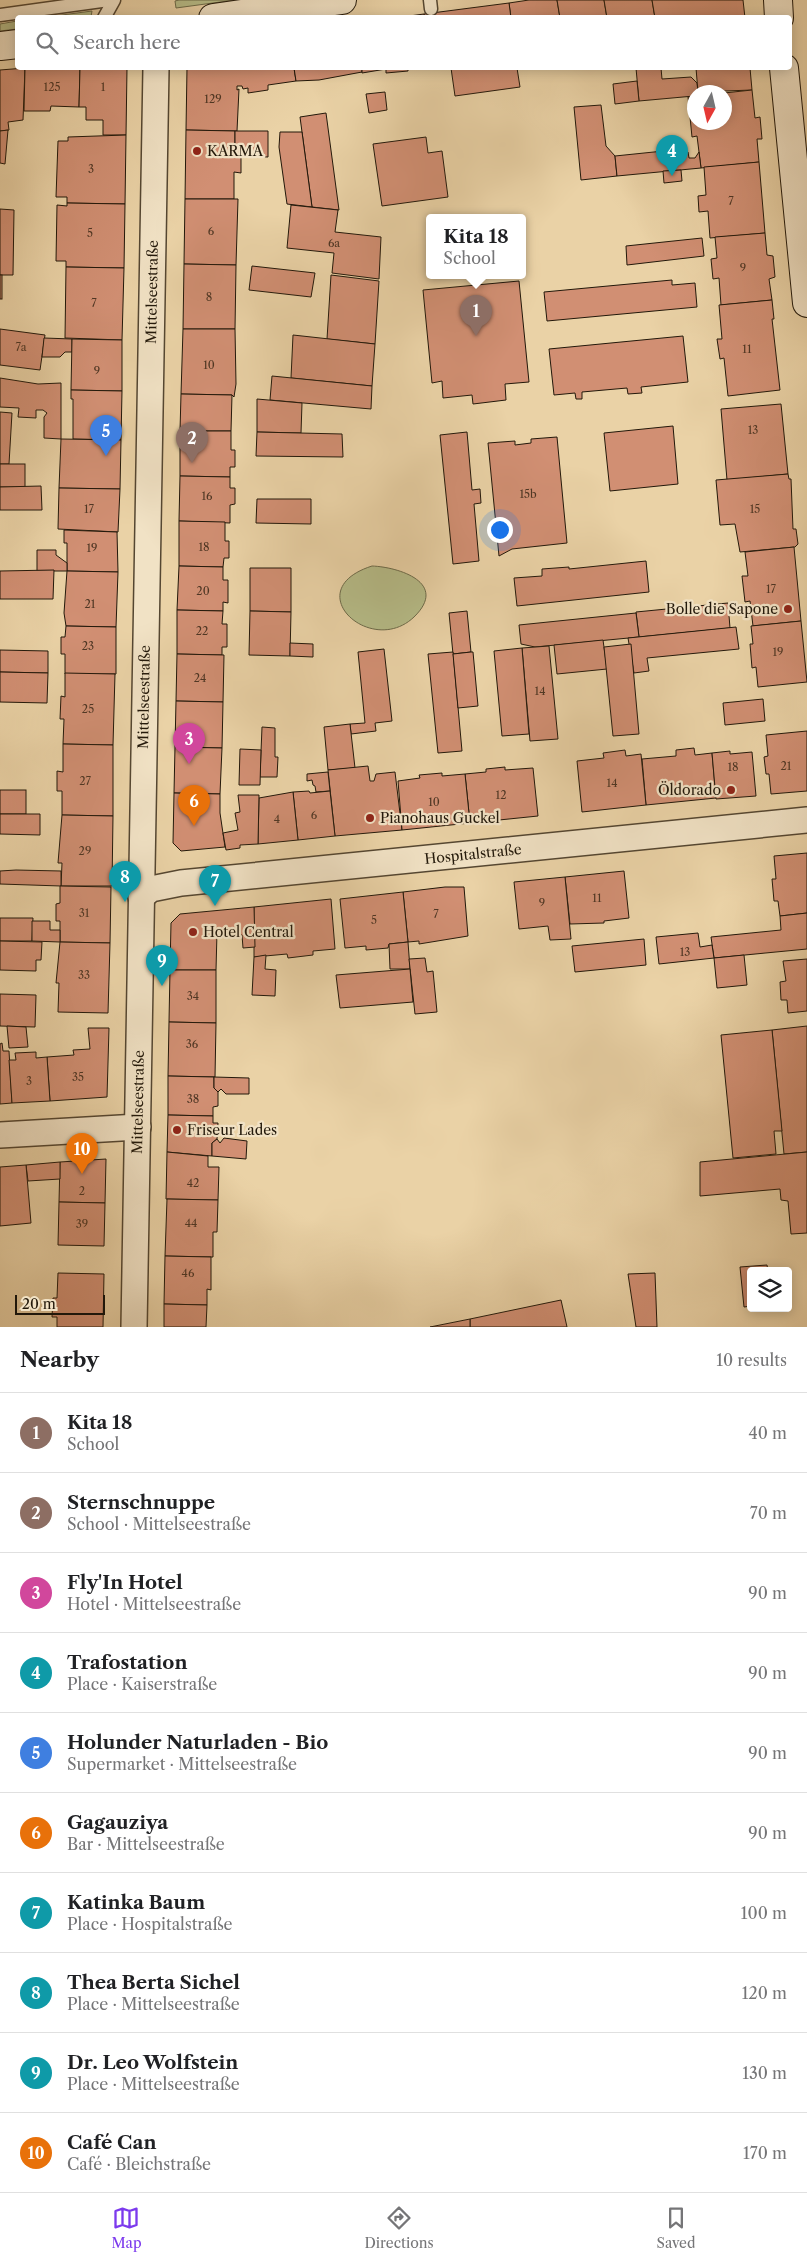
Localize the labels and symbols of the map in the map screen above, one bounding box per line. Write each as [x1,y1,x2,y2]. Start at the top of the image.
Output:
house number: 125 [44,80,60,94]
house number: 1 [101,80,106,94]
north arrow [687,85,732,130]
house number: 129 [204,92,222,106]
pin: 4 [656,135,688,176]
place label: KARMA [207,142,264,160]
marker: KARMA [191,145,203,157]
house number: 3 [88,162,94,176]
house number: 7 [728,194,734,208]
house number: 6 [208,224,215,238]
house number: 5 [87,226,93,240]
house number: 6a [328,236,340,250]
street label: Mittelseestraße [142,240,162,344]
house number: 9 [740,261,746,275]
house number: 8 [206,290,212,304]
pin: 1 [460,295,492,336]
house number: 7 [91,296,97,310]
house number: 7a [15,340,27,354]
house number: 11 [742,342,752,356]
house number: 10 [203,358,215,372]
house number: 9 [94,364,100,378]
pin: 5 [90,415,122,456]
pin: 2 [176,422,208,463]
house number: 13 [748,423,758,437]
house number: 15b [519,487,537,501]
house number: 16 [201,489,213,503]
house number: 17 [84,502,95,516]
house number: 15 [750,502,760,516]
your location [487,517,513,543]
house number: 18 [198,540,210,554]
house number: 19 [86,541,98,555]
house number: 17 [766,582,777,596]
house number: 20 [196,584,210,598]
house number: 21 [85,597,96,611]
place label: Bolle die Sapone [666,600,778,618]
marker: Bolle die Sapone [782,603,794,615]
house number: 22 [196,624,208,638]
house number: 23 [82,639,94,653]
street label: Mittelseestraße [134,645,154,749]
house number: 19 [772,645,784,659]
house number: 24 [194,671,206,685]
house number: 14 [535,684,545,698]
house number: 25 [82,702,94,716]
pin: 3 [173,723,205,764]
house number: 21 [781,759,792,773]
house number: 18 [727,760,739,774]
house number: 27 [79,774,91,788]
house number: 14 [607,776,617,790]
place label: Öldorado [658,781,721,799]
marker: Öldorado [725,784,737,796]
pin: 6 [178,785,210,826]
house number: 12 [496,788,506,802]
house number: 10 [428,795,440,809]
house number: 6 [311,808,318,822]
place label: Pianohaus Guckel [380,809,500,827]
house number: 4 [274,812,280,826]
marker: Pianohaus Guckel [364,812,376,824]
street label: Hospitalstraße [424,840,523,868]
house number: 29 [79,844,91,858]
pin: 8 [109,861,141,902]
pin: 7 [199,865,231,906]
house number: 11 [592,891,602,905]
house number: 9 [539,896,545,910]
house number: 31 [79,906,90,920]
house number: 7 [433,907,439,921]
house number: 5 [371,913,377,927]
place label: Hotel Central [203,923,294,941]
marker: Hotel Central [187,926,199,938]
pin: 9 [146,945,178,986]
house number: 13 [680,945,690,959]
house number: 33 [78,968,90,982]
house number: 34 [187,989,199,1003]
house number: 36 [186,1037,199,1051]
street label: Mittelseestraße [128,1050,148,1154]
house number: 35 [72,1070,84,1084]
house number: 3 [26,1074,32,1088]
house number: 38 [187,1092,199,1106]
place label: Friseur Lades [187,1121,277,1139]
marker: Friseur Lades [171,1124,183,1136]
pin: 10 [66,1133,98,1174]
house number: 42 [187,1176,199,1190]
house number: 2 [79,1184,85,1198]
house number: 44 [185,1216,197,1230]
house number: 39 [76,1217,88,1231]
house number: 46 [182,1266,195,1280]
scale bar [15,1292,105,1315]

